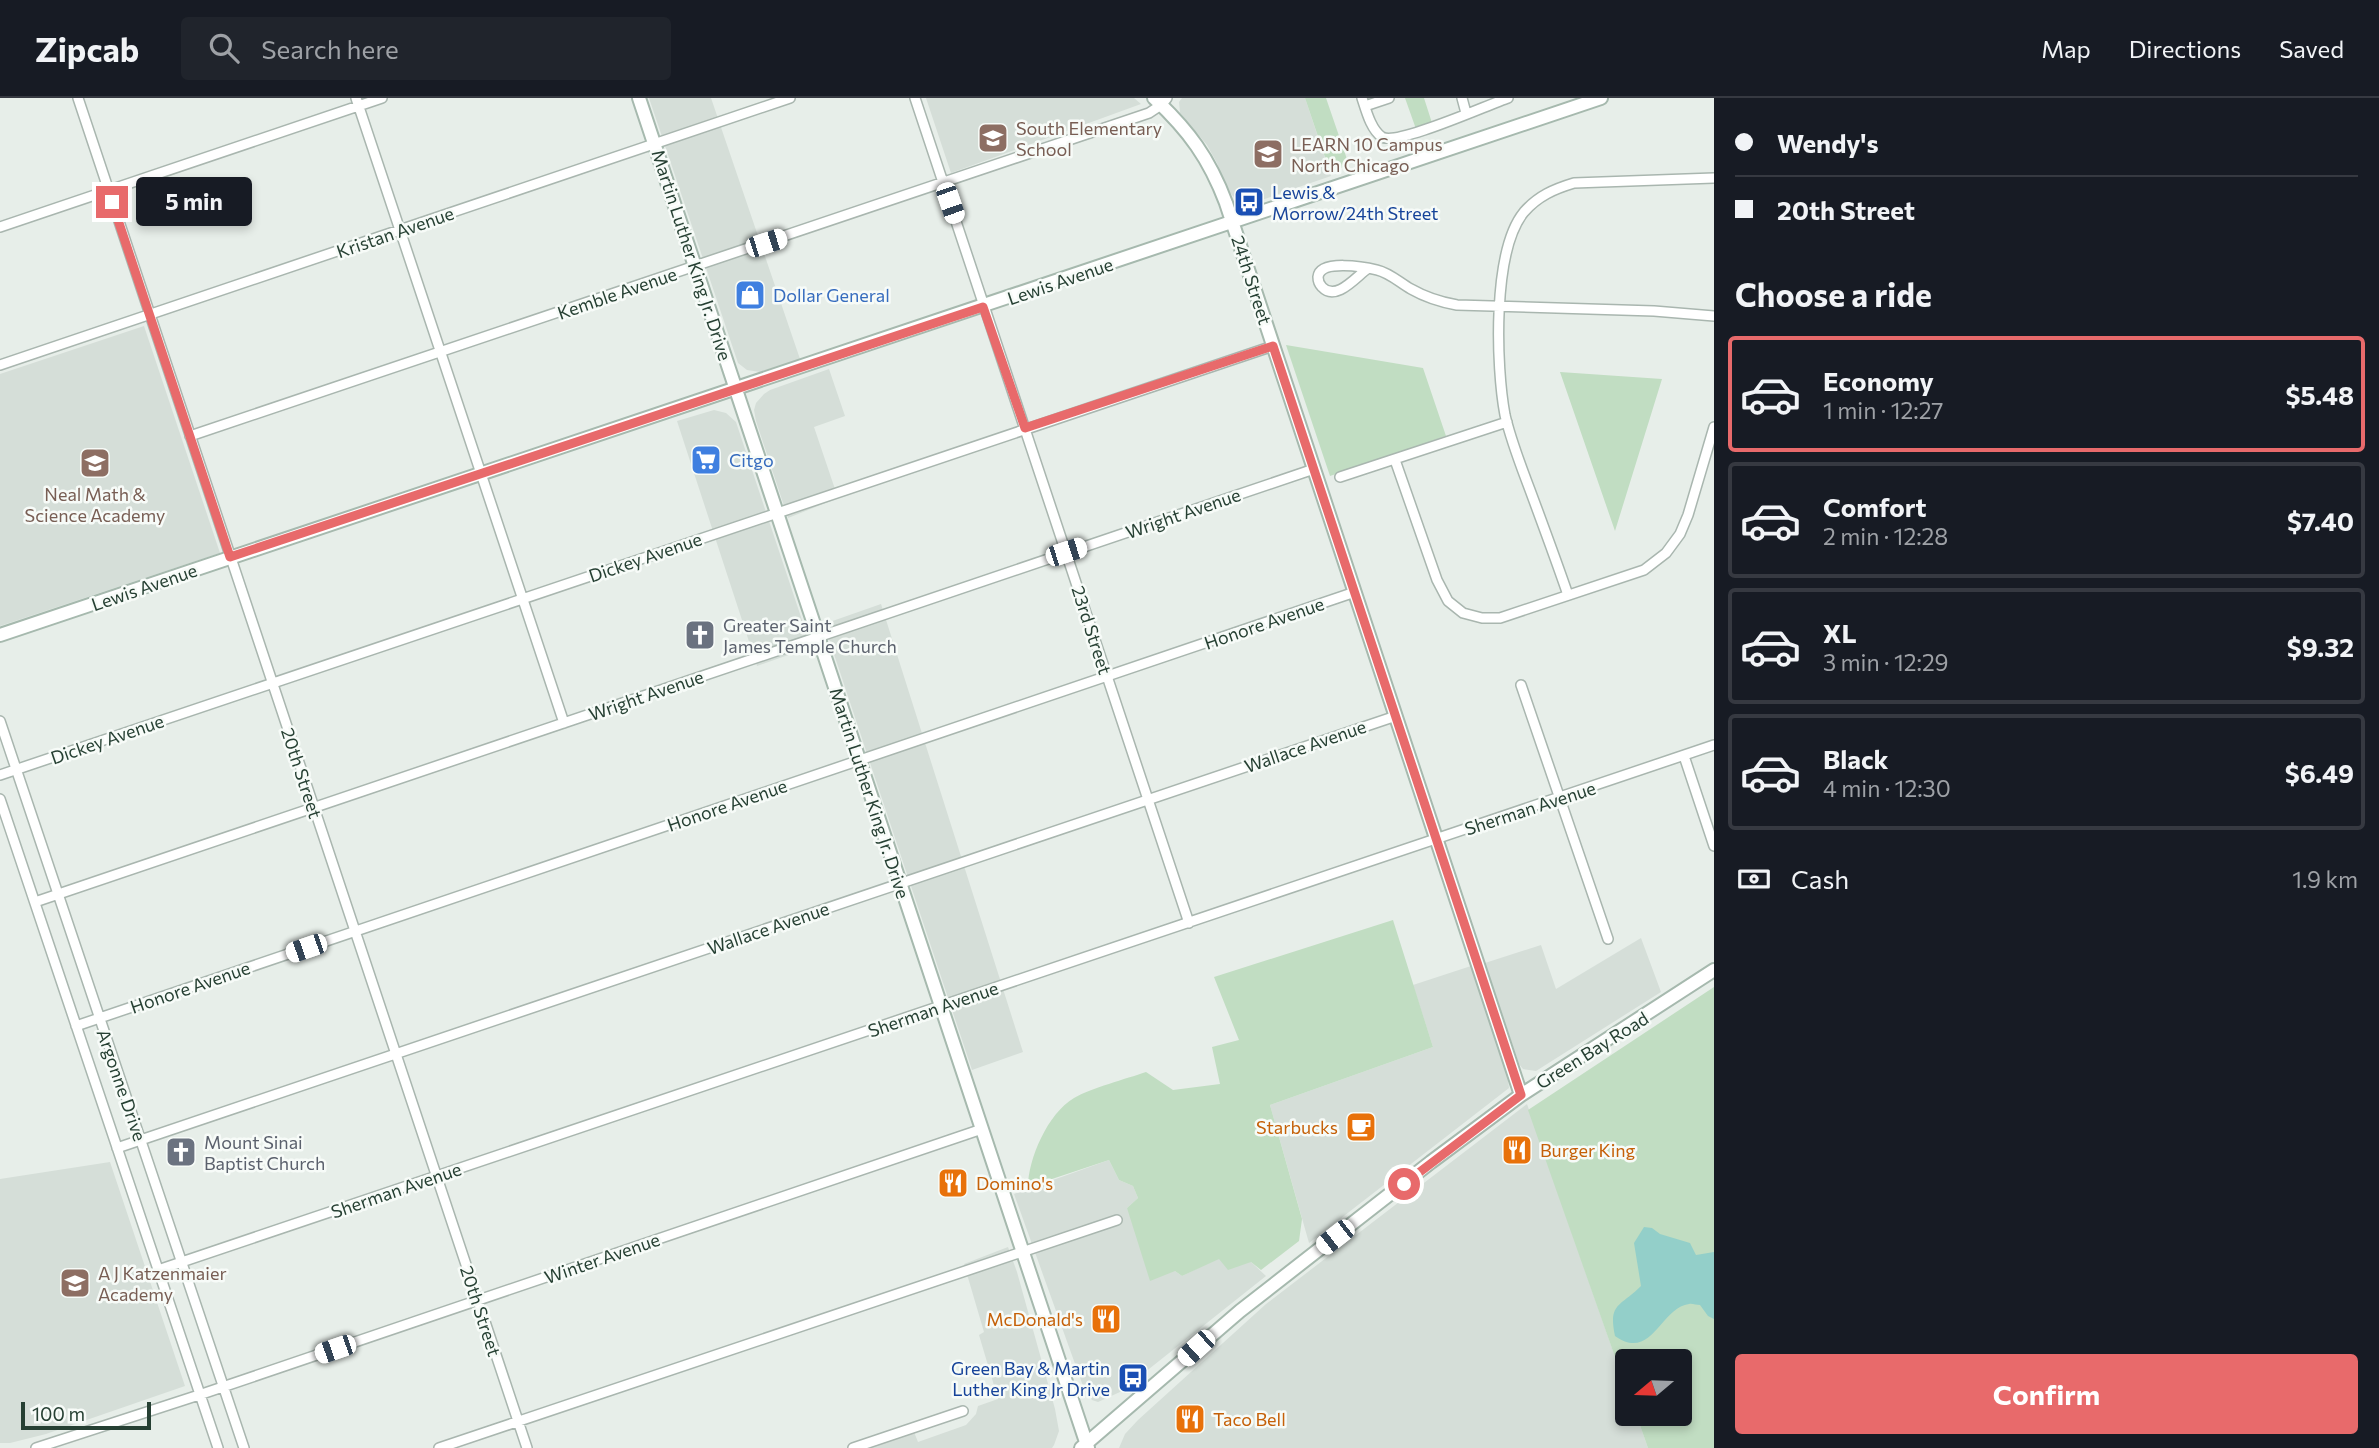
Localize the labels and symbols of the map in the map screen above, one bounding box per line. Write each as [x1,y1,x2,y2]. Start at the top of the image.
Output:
place label: South Elementary School [1016,117,1162,160]
school or university icon: South Elementary School [976,121,1010,155]
place label: LEARN 10 Campus North Chicago [1291,133,1443,176]
school or university icon: LEARN 10 Campus North Chicago [1251,137,1285,171]
street label: Martin Luther King Jr. Drive [647,147,737,363]
callout: 5 min [136,178,252,226]
car [934,180,967,226]
place label: Lewis & Morrow/24th Street [1272,181,1438,224]
bus stop icon: Lewis & Morrow/24th Street [1232,185,1266,219]
route end [96,186,128,218]
street label: Kristan Avenue [333,202,457,262]
car [743,227,790,259]
street label: 24th Street [1227,233,1277,327]
street label: Lewis Avenue [1004,253,1116,309]
street label: Kemble Avenue [554,262,680,324]
shop icon: Dollar General [733,278,767,312]
place label: Dollar General [773,284,890,306]
supermarket icon: Citgo [689,443,723,477]
school or university icon: Neal Math & Science Academy [78,446,112,480]
place label: Citgo [729,449,774,471]
place label: Neal Math & Science Academy [25,483,165,526]
street label: Wright Avenue [1123,483,1243,543]
street label: Dickey Avenue [586,527,704,587]
car [1043,536,1090,568]
street label: Lewis Avenue [88,559,200,615]
street label: 23rd Street [1067,583,1117,677]
street label: Honore Avenue [1201,592,1327,654]
place label: Greater Saint James Temple Church [723,614,897,657]
church icon: Greater Saint James Temple Church [683,618,717,652]
street label: Wright Avenue [586,665,706,725]
street label: Martin Luther King Jr. Drive [825,685,915,901]
street label: Dickey Avenue [48,709,166,769]
street label: Wallace Avenue [1241,715,1369,777]
street label: 20th Street [277,725,327,821]
street label: Honore Avenue [664,774,790,836]
street label: Sherman Avenue [1462,776,1598,840]
street label: Wallace Avenue [704,897,832,959]
car [283,931,330,965]
street label: Honore Avenue [127,956,253,1018]
street label: Sherman Avenue [865,976,1001,1042]
street label: Green Bay Road [1532,1007,1652,1093]
street label: Argonne Drive [93,1026,151,1144]
cafe icon: Starbucks [1344,1110,1378,1144]
place label: Starbucks [1256,1116,1338,1138]
place label: Mount Sinai Baptist Church [204,1131,325,1174]
restaurant icon: Burger King [1500,1133,1534,1167]
church icon: Mount Sinai Baptist Church [164,1135,198,1169]
place label: Burger King [1540,1139,1636,1161]
street label: Sherman Avenue [328,1157,464,1223]
restaurant icon: Domino's [936,1166,970,1200]
route start [1388,1168,1420,1200]
place label: Domino's [976,1172,1053,1194]
car [1312,1216,1359,1258]
street label: Winter Avenue [541,1228,663,1288]
place label: A J Katzenmaier Academy [98,1262,227,1305]
street label: 20th Street [456,1263,506,1359]
school or university icon: A J Katzenmaier Academy [58,1266,92,1300]
restaurant icon: McDonald's [1089,1302,1123,1336]
place label: McDonald's [986,1308,1083,1330]
car [1174,1326,1219,1370]
car [312,1332,359,1366]
north arrow [1615,1349,1692,1426]
place label: Green Bay & Martin Luther King Jr Drive [951,1357,1110,1400]
bus stop icon: Green Bay & Martin Luther King Jr Drive [1116,1361,1150,1395]
scale bar [21,1399,150,1431]
restaurant icon: Taco Bell [1173,1402,1207,1436]
place label: Taco Bell [1213,1408,1286,1430]

